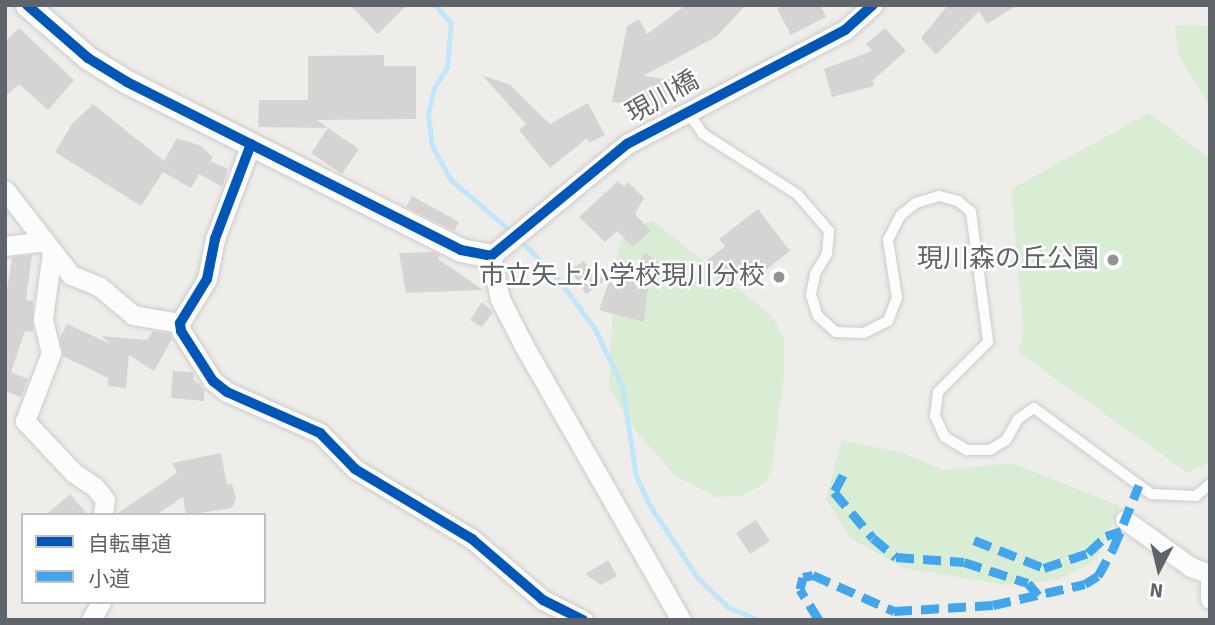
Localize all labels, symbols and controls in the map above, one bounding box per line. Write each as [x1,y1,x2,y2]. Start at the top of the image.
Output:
street label: 現川橋 [621,65,705,131]
place label: 現川森の丘公園 [917,244,1099,276]
marker: 現川森の丘公園 [1105,252,1121,268]
place label: 市立矢上小学校現川分校 [479,261,765,293]
marker: 市立矢上小学校現川分校 [771,269,787,285]
legend [21,513,266,604]
text: 自転車道 [88,531,172,557]
north arrow [1124,534,1194,604]
text: 小道 [88,566,130,592]
text: N [1148,577,1164,603]

